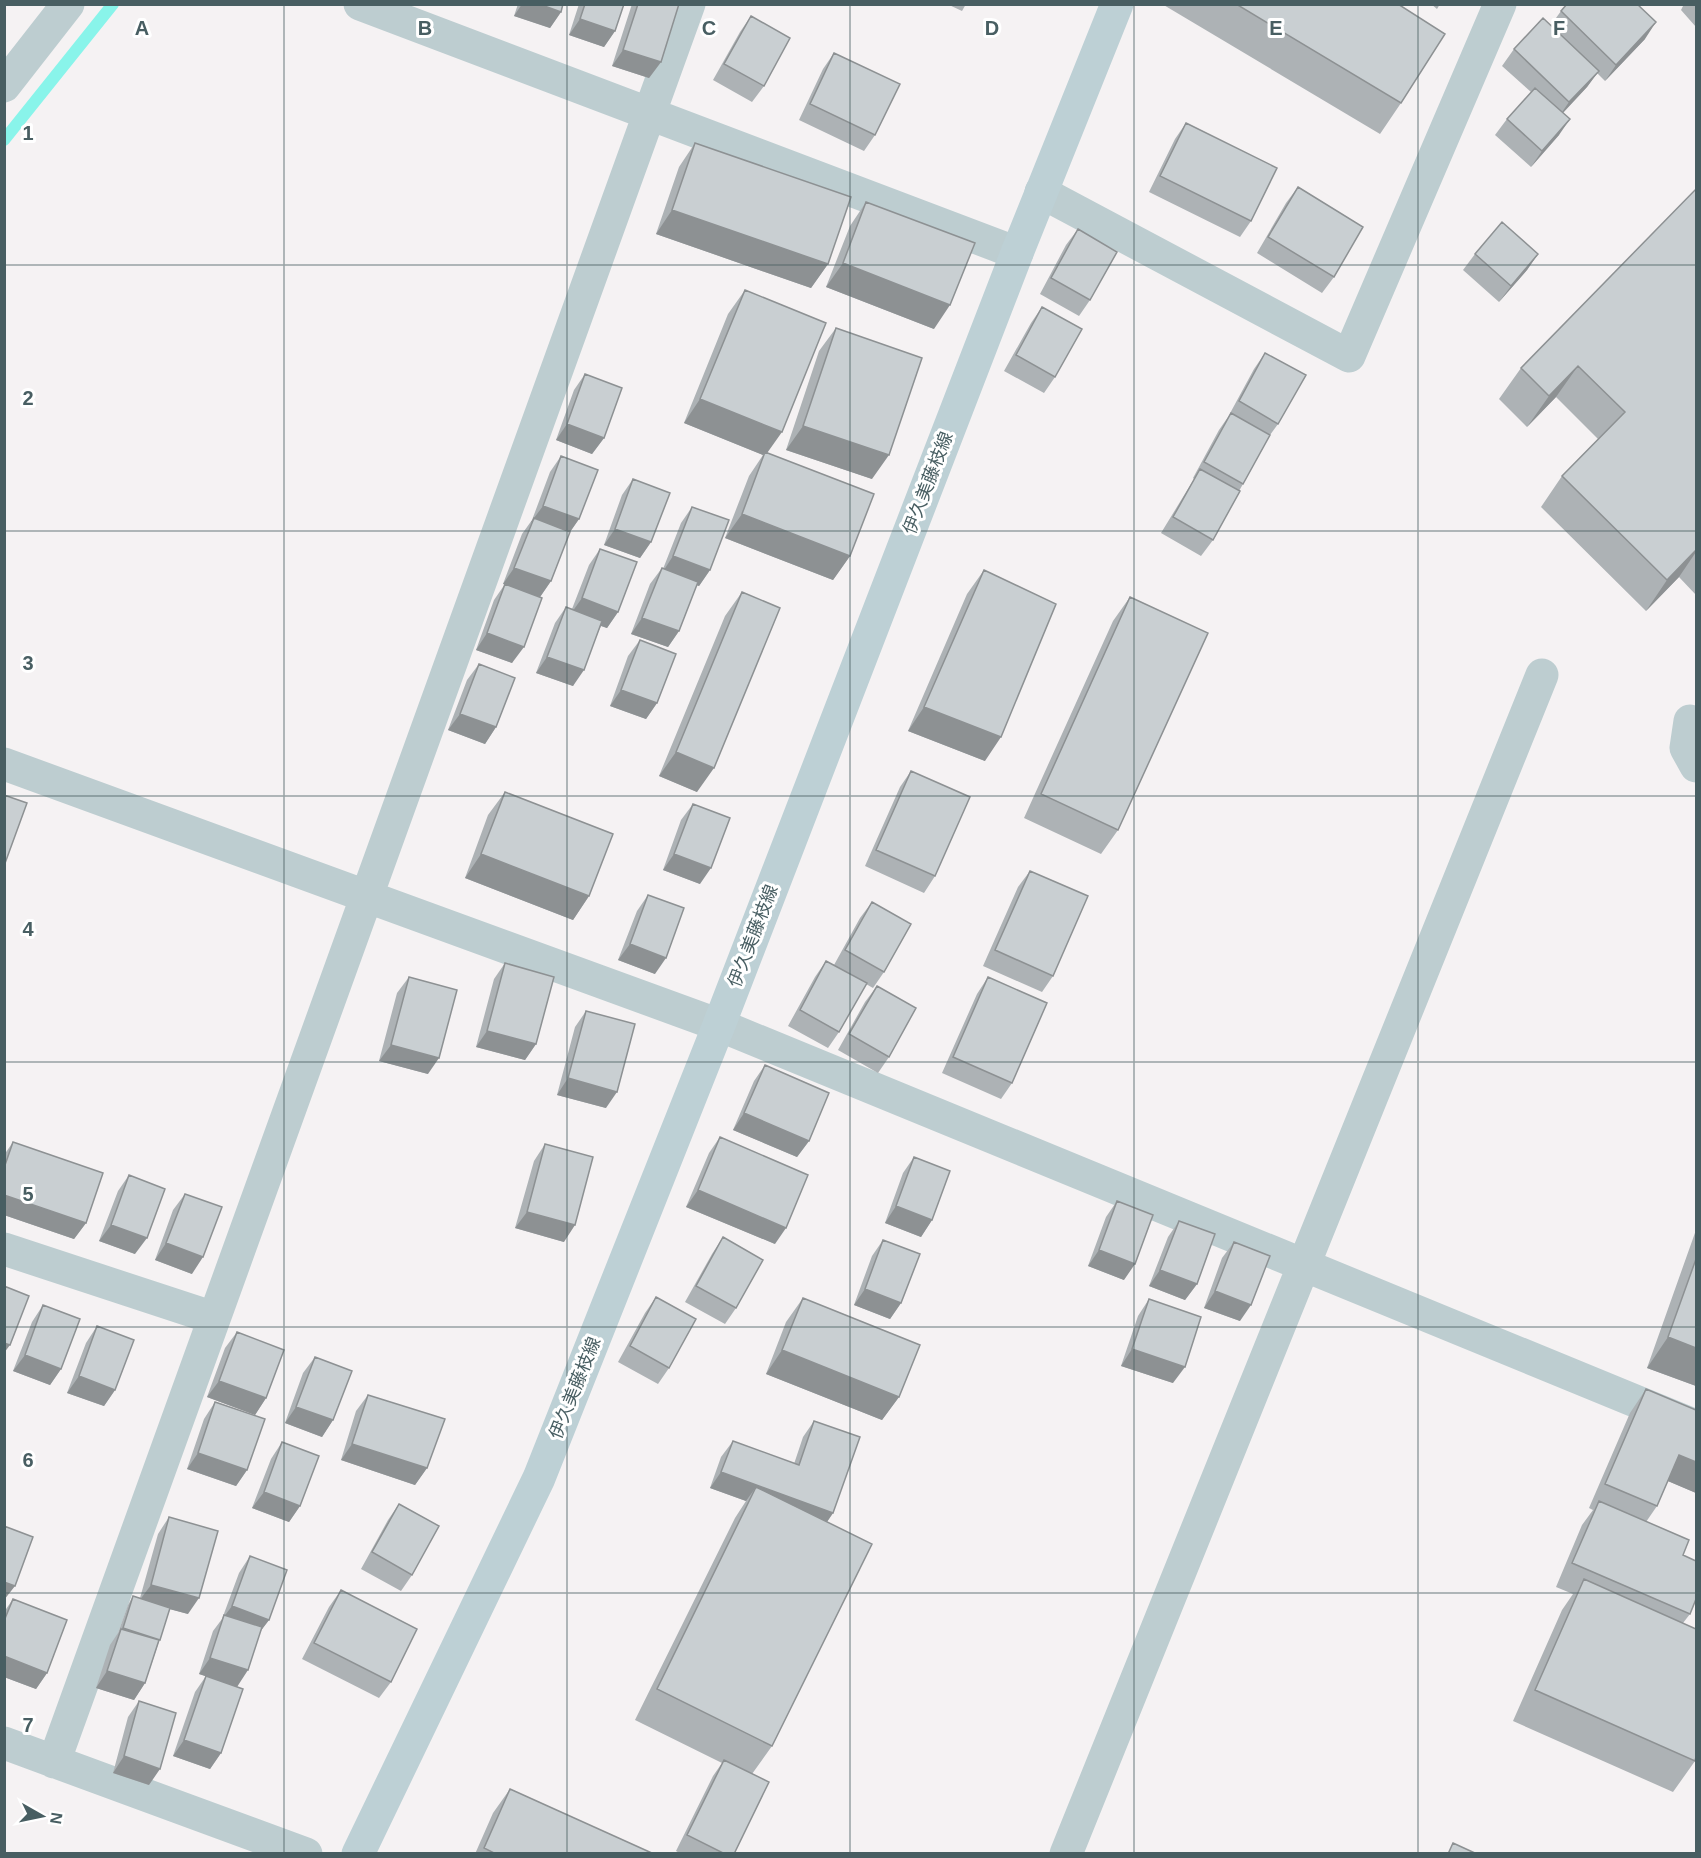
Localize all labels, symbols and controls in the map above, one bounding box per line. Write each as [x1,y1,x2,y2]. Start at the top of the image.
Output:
text: A [135,17,149,39]
text: B [418,17,432,39]
text: C [702,17,716,39]
text: D [985,17,999,39]
text: E [1269,17,1283,39]
text: F [1553,17,1565,39]
text: 1 [22,122,34,144]
text: 2 [22,387,34,409]
street label: 伊久美藤枝線 [899,429,957,537]
text: 3 [22,652,34,674]
street label: 伊久美藤枝線 [724,882,782,990]
text: 4 [22,918,34,940]
text: 5 [22,1183,34,1205]
street label: 伊久美藤枝線 [545,1334,605,1442]
text: 6 [22,1449,34,1471]
text: 7 [22,1714,34,1736]
north arrow [12,1786,72,1846]
text: N [47,1811,66,1825]

